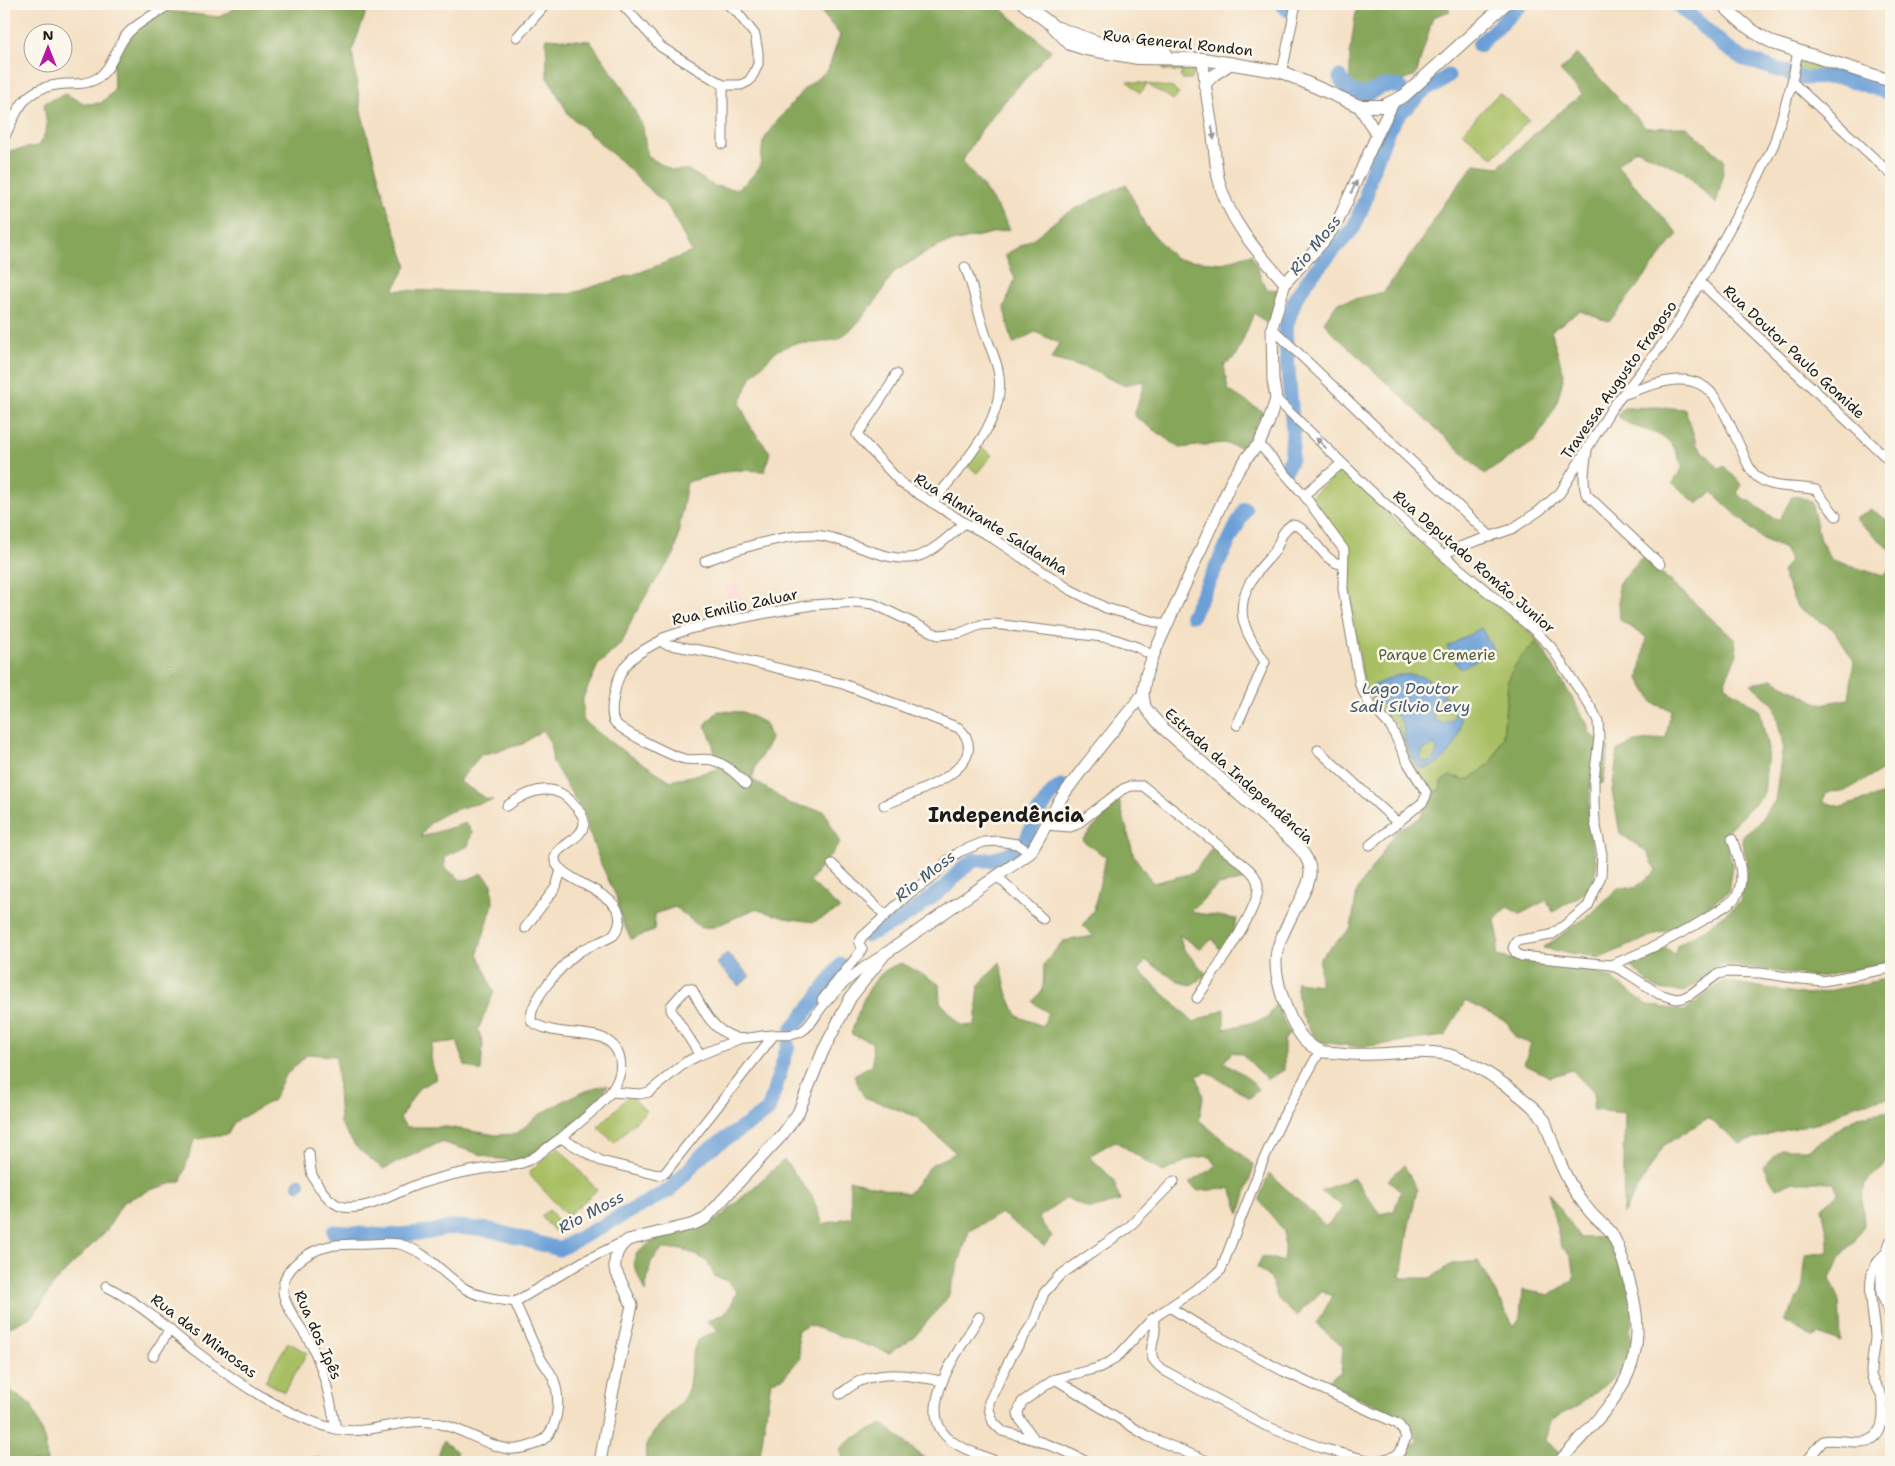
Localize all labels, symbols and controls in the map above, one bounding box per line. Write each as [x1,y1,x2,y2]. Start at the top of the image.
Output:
north arrow [22,22,72,72]
street label: Rua General Rondon [1102,25,1254,61]
text: N [42,26,54,44]
one-way arrow [1209,126,1217,142]
one-way arrow [1350,180,1358,194]
water label: Rio Moss [1284,211,1346,279]
street label: Rua Doutor Paulo Gomide [1719,281,1869,423]
street label: Travessa Augusto Fragoso [1557,297,1681,463]
one-way arrow [1315,437,1327,449]
street label: Rua Almirante Saldanha [910,468,1072,580]
street label: Rua Deputado Romão Junior [1389,486,1559,638]
street label: Rua Emilio Zaluar [670,584,800,630]
park label: Parque Cremerie [1378,645,1496,665]
water label: Lago Doutor Sadi Silvio Levy [1350,678,1470,717]
street label: Estrada da Independência [1160,704,1318,849]
district label: Independência [928,802,1084,828]
water label: Rio Moss [890,846,960,906]
water label: Rio Moss [555,1186,628,1238]
street label: Rua dos Ipês [289,1287,347,1383]
street label: Rua das Mimosas [147,1289,261,1383]

